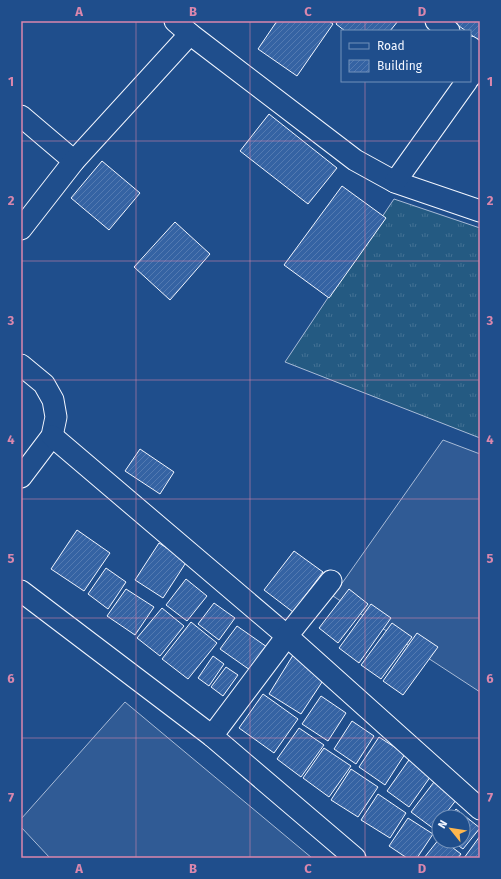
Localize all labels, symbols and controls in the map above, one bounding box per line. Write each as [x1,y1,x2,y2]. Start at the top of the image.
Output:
text: A [74,4,83,19]
text: B [189,4,197,19]
text: C [304,4,312,19]
text: D [418,4,427,19]
legend [341,30,471,82]
text: Road [377,39,405,53]
text: Building [377,59,423,73]
text: 1 [8,74,14,89]
text: 1 [487,74,493,89]
text: 2 [8,193,15,208]
text: 2 [487,193,494,208]
text: 3 [7,313,15,328]
text: 3 [486,313,494,328]
text: 4 [7,432,15,447]
text: 4 [486,432,494,447]
text: 5 [8,551,15,566]
text: 5 [487,551,494,566]
text: 6 [7,671,15,686]
text: 6 [486,671,494,686]
text: 7 [8,790,14,805]
text: 7 [487,790,493,805]
north arrow [431,809,471,849]
text: N [435,818,450,831]
text: A [74,861,83,876]
text: B [189,861,197,876]
text: C [304,861,312,876]
text: D [418,861,427,876]

